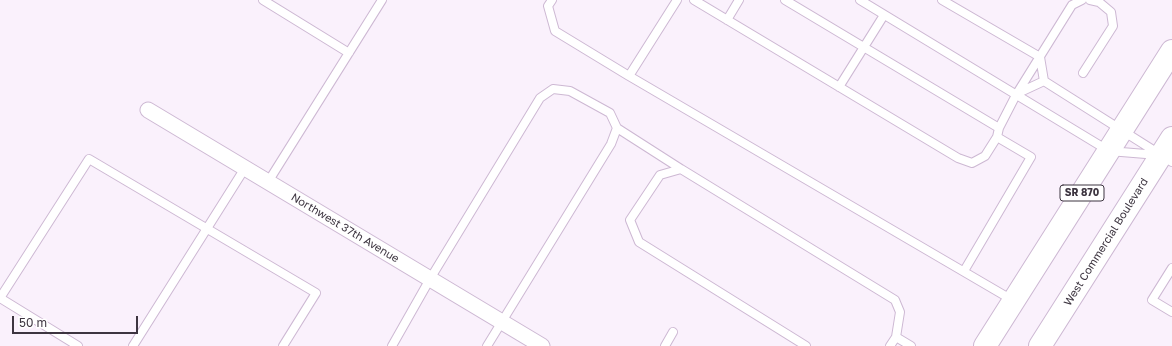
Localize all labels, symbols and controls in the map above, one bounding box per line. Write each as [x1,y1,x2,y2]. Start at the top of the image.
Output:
street label: West Commercial Boulevard [1061,176,1151,308]
road number: SR 870 [1060,185,1104,201]
street label: Northwest 37th Avenue [289,190,401,266]
scale bar [14,308,140,334]
text: 50 m [19,315,47,330]

